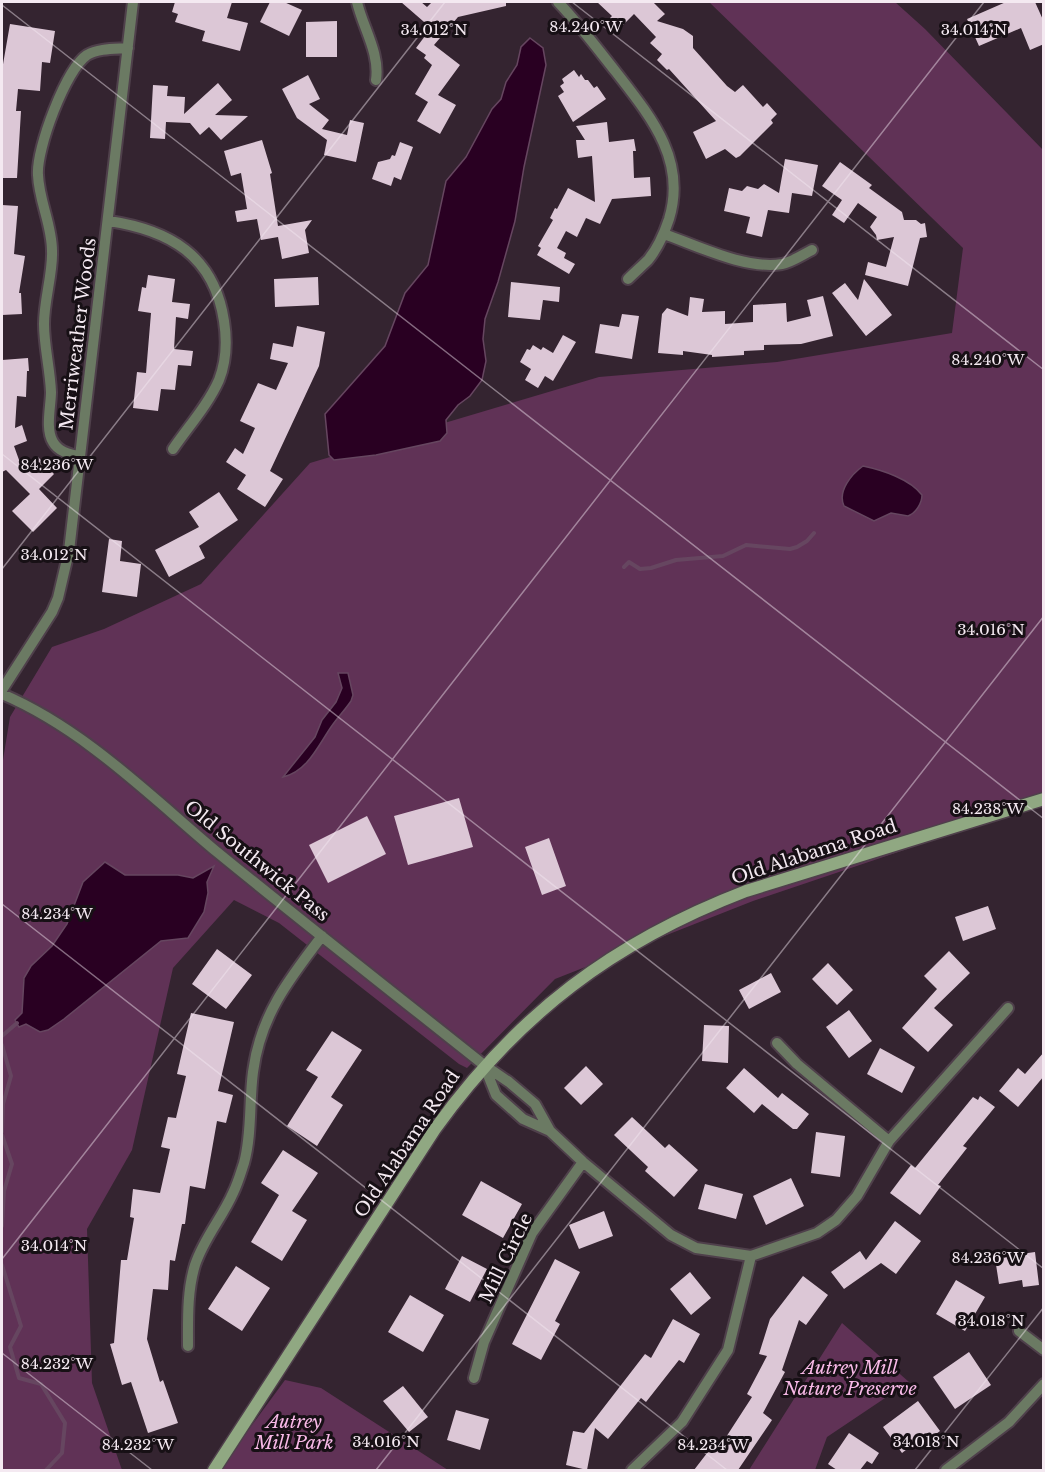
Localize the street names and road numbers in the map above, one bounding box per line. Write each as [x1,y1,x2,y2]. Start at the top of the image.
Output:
street label: Merriweather Woods [55,237,101,431]
street label: Old Southwick Pass [180,796,334,926]
street label: Old Alabama Road [728,815,900,889]
street label: Old Alabama Road [350,1066,464,1222]
street label: Mill Circle [475,1209,537,1307]

